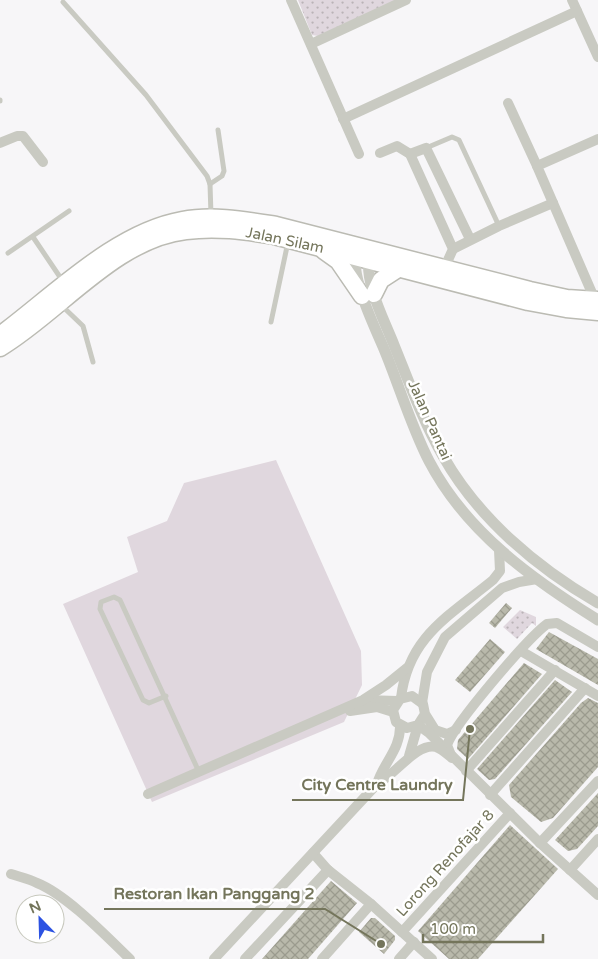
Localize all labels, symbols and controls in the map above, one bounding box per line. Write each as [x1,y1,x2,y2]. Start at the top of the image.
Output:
street label: Jalan Silam [244,223,326,257]
street label: Jalan Pantai [404,377,456,463]
callout: City Centre Laundry [292,769,463,800]
text: City Centre Laundry [301,775,453,795]
street label: Lorong Renofajar 8 [392,806,498,920]
callout: Restoran Ikan Panggang 2 [104,878,325,909]
text: Restoran Ikan Panggang 2 [114,884,314,904]
north arrow [15,894,65,944]
text: N [27,897,44,918]
scale bar [423,912,543,944]
text: 100 m [430,920,476,938]

